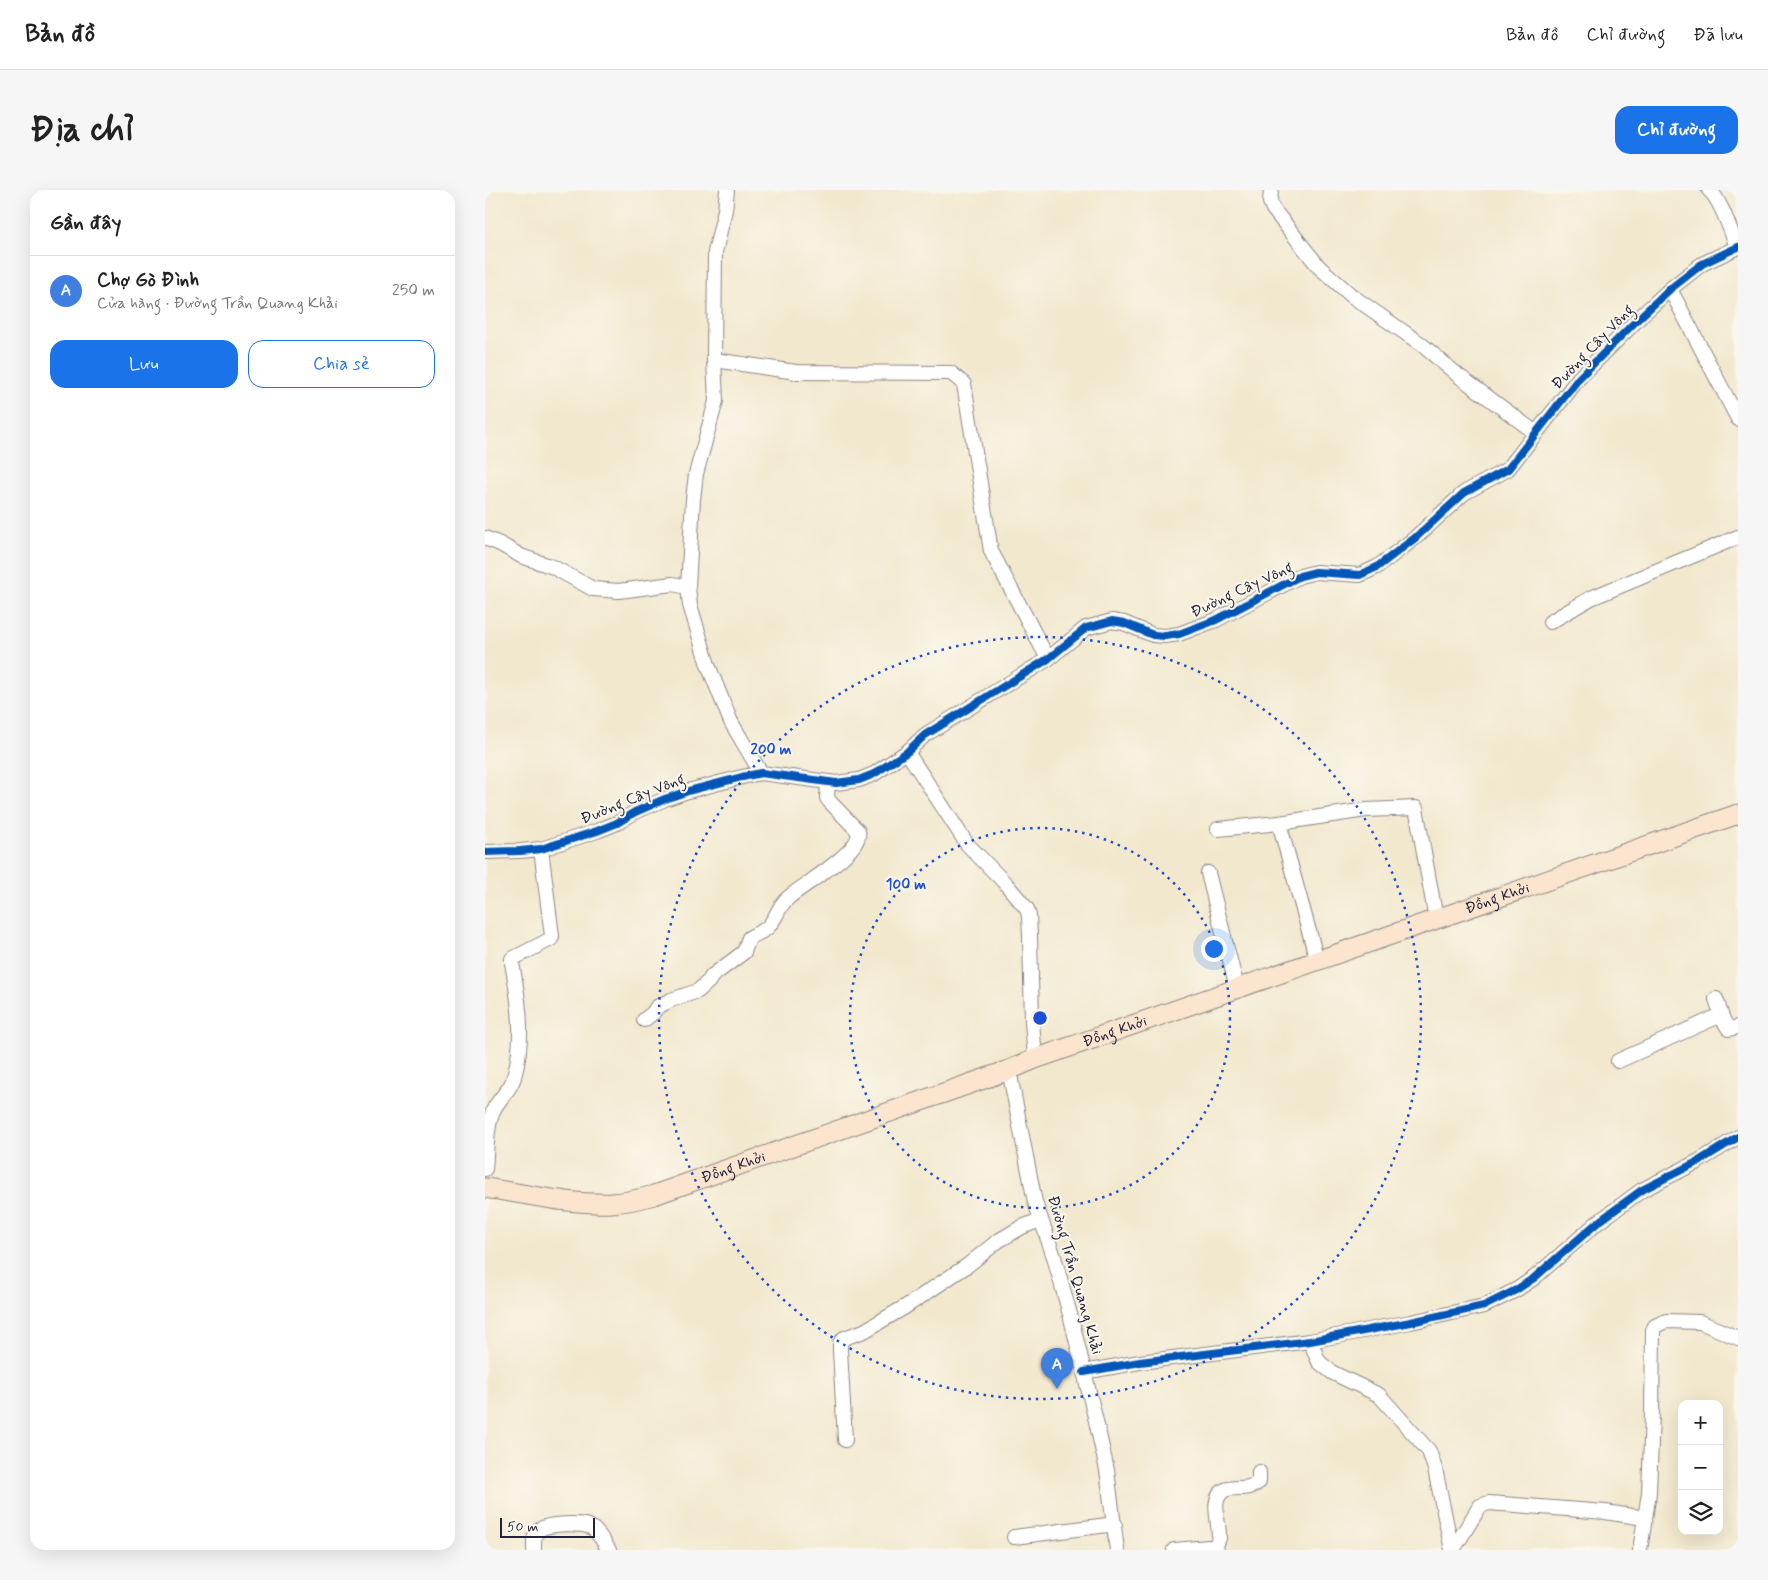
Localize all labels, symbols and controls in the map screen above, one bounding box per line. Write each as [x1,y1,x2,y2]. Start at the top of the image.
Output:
text: Bản đồ [25,19,95,50]
text: Bản đồ [1506,23,1558,47]
text: Chỉ đường [1586,23,1665,47]
text: Đã lưu [1693,23,1743,47]
button: Chỉ đường [1615,106,1738,154]
text: Địa chỉ [30,107,134,153]
text: Gần đây [50,209,121,237]
text: Chợ Gò Đình [97,268,199,293]
text: A [61,280,71,301]
text: 250 m [392,280,435,301]
text: Cửa hàng · Đường Trần Quang Khải [97,293,338,314]
street label: Đường Cây Vông [1547,300,1640,395]
button: Lưu [50,340,238,388]
button: Chia sẻ [248,340,435,388]
street label: Đường Cây Vông [1187,557,1297,624]
text: 200 m [751,740,792,760]
street label: Đường Cây Vông [578,769,689,830]
text: 100 m [886,875,926,895]
street label: Đồng Khởi [1462,877,1533,919]
your location [1201,936,1227,962]
centre of rings [1031,1009,1049,1027]
street label: Đồng Khởi [1080,1010,1150,1052]
street label: Đồng Khởi [698,1146,769,1188]
street label: Đường Trần Quang Khải [1041,1193,1108,1358]
pin: A [1041,1348,1073,1389]
map controls [1678,1400,1723,1535]
button: + [1678,1400,1723,1445]
button: − [1678,1445,1723,1490]
button: layers [1678,1490,1723,1535]
scale bar [500,1515,595,1538]
text: 50 m [507,1518,538,1536]

